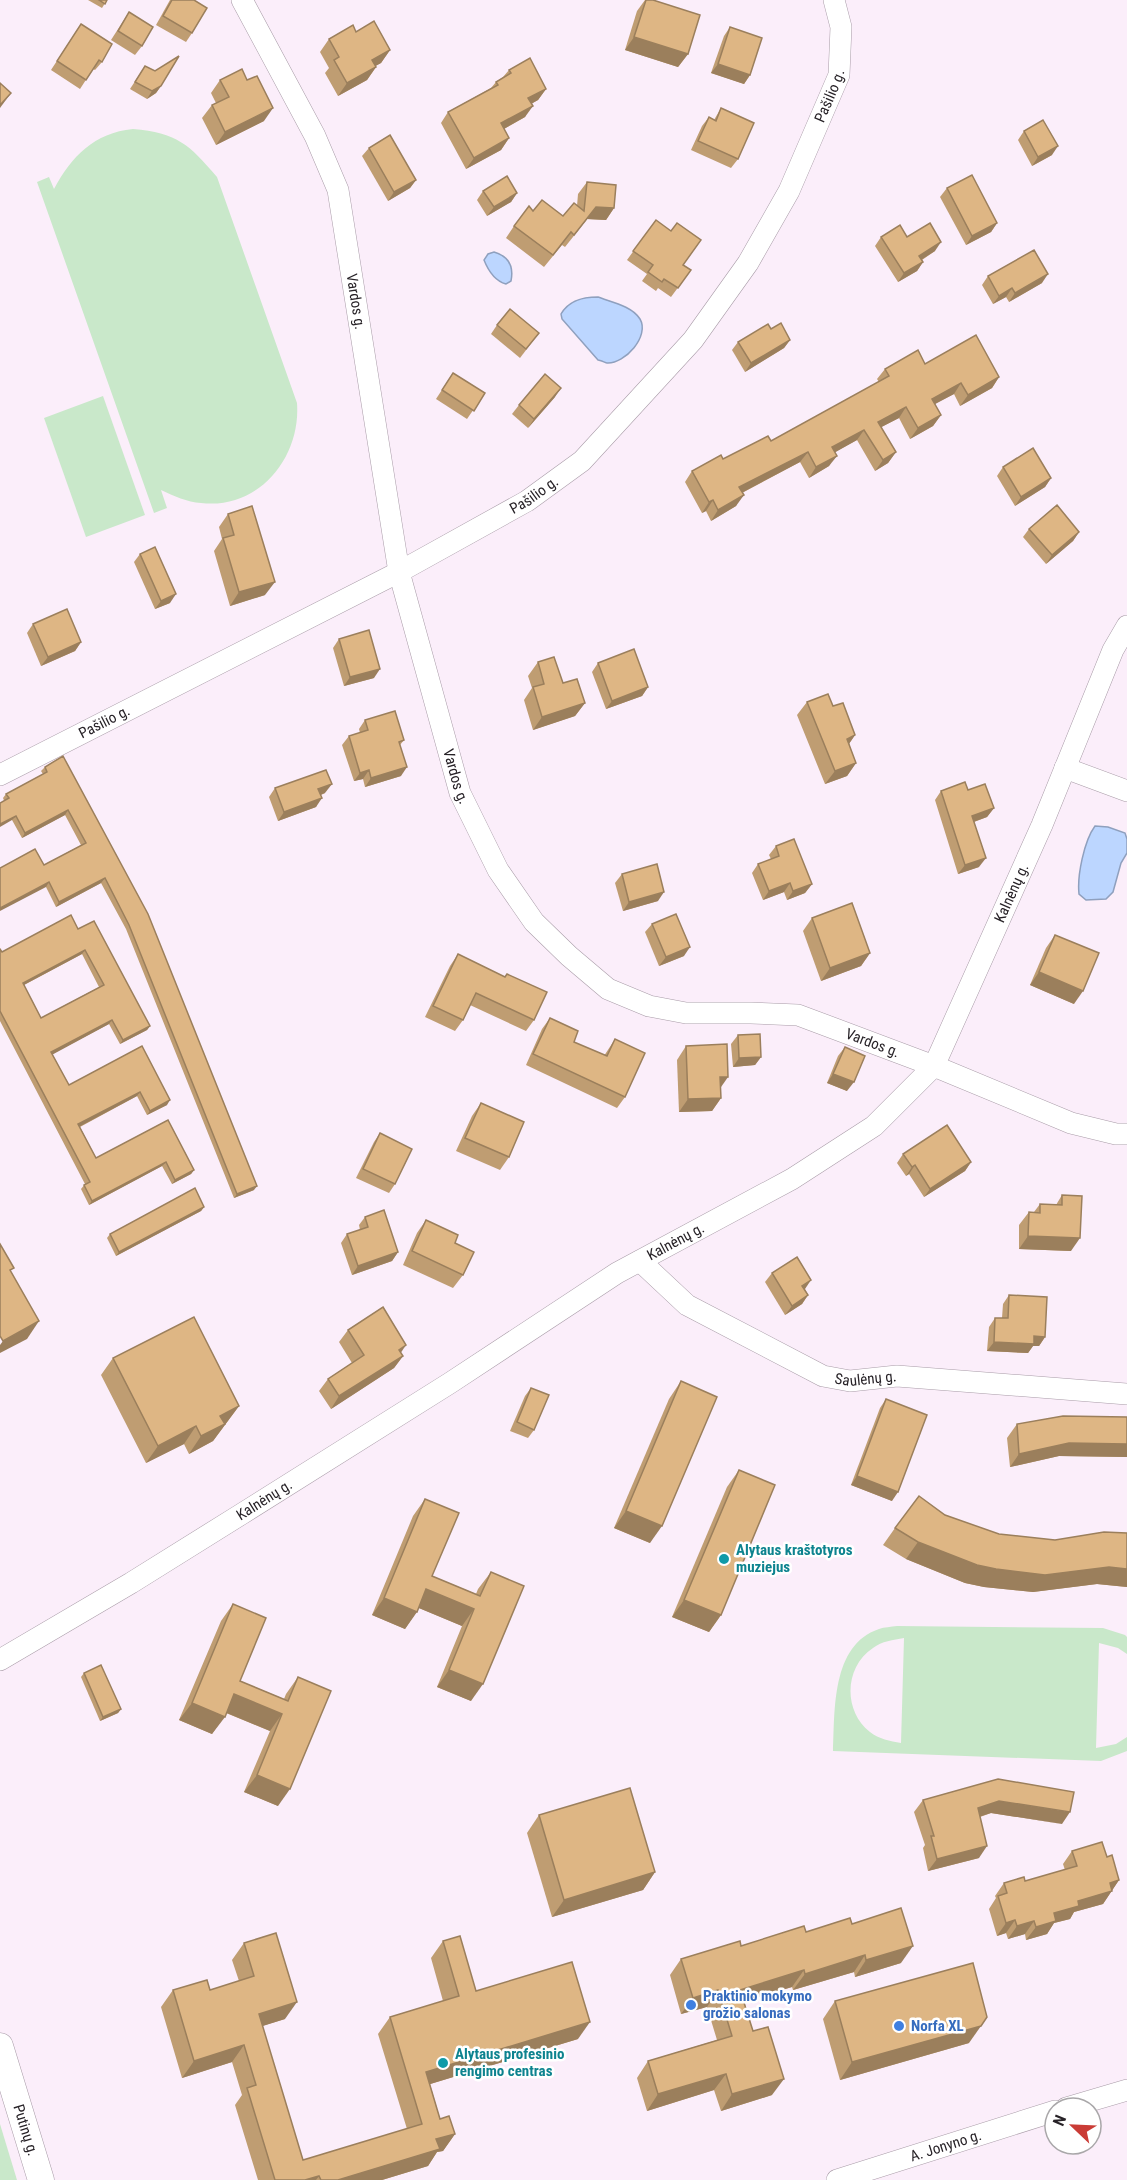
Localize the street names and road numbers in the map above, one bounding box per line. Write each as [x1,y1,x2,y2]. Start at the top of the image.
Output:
street label: Pašilio g. [811,70,848,125]
street label: Vardos g. [342,272,369,331]
street label: Pašilio g. [506,472,562,518]
street label: Pašilio g. [76,701,133,742]
street label: Vardos g. [439,747,473,807]
street label: Kalnėnų g. [990,861,1032,925]
street label: Vardos g. [843,1025,902,1061]
street label: Kalnėnų g. [644,1219,707,1264]
street label: Saulėnų g. [833,1367,897,1390]
street label: Kalnėnų g. [233,1476,295,1524]
street label: Putinų g. [9,2102,42,2158]
street label: A. Jonyno g. [908,2126,984,2165]

